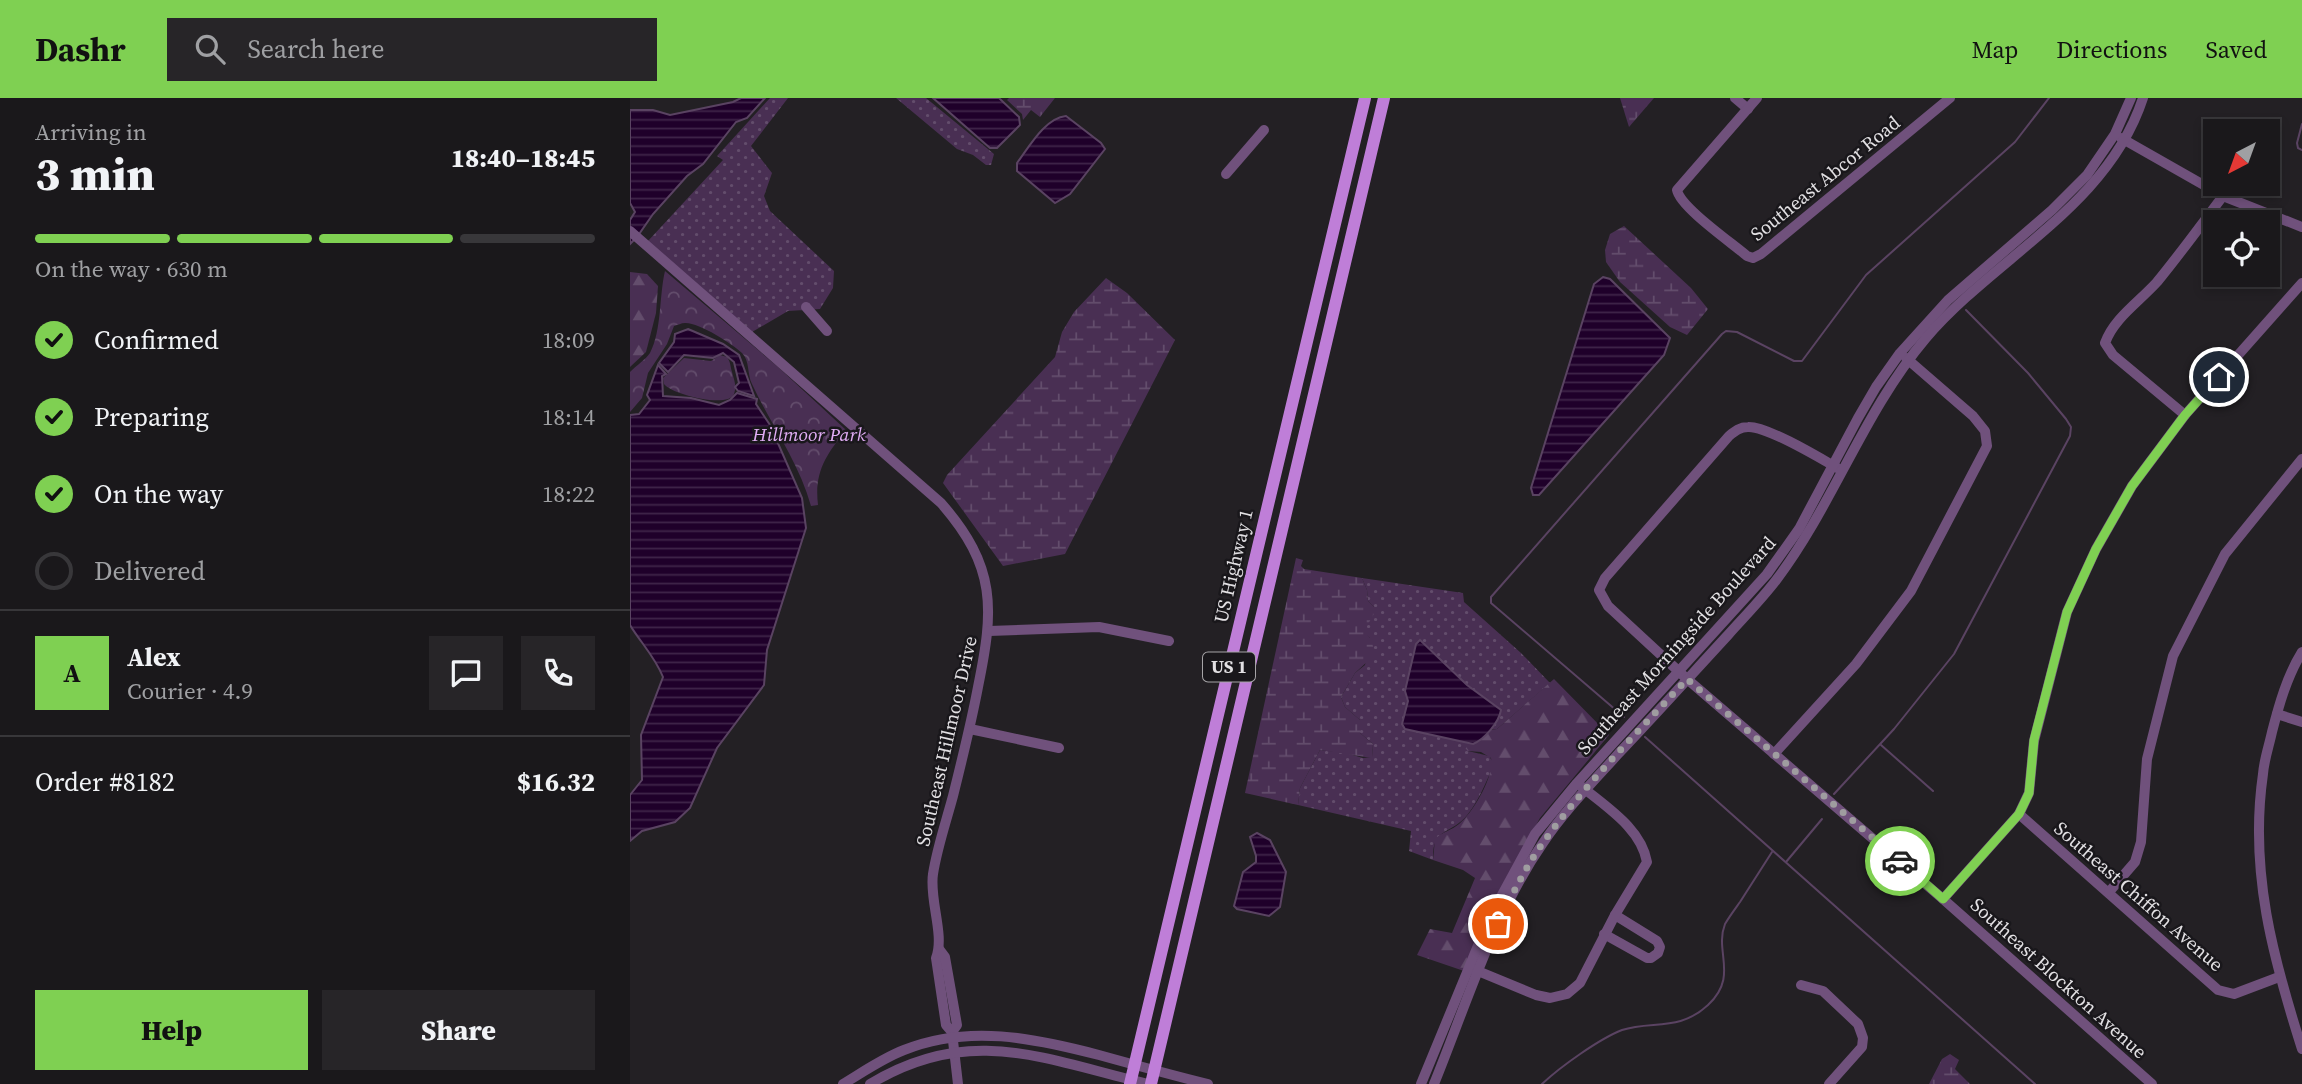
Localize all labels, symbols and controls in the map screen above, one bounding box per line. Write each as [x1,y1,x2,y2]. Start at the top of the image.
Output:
search box [167,18,657,81]
text: Dashr [35,27,125,72]
icon: search [191,30,229,68]
text: Search here [247,31,385,67]
text: Map [1971,33,2018,66]
text: Directions [2056,33,2167,66]
text: Saved [2205,33,2267,66]
street label: Southeast Abcor Road [1745,109,1905,246]
text: Arriving in [35,116,147,148]
north arrow [2203,119,2280,196]
map controls [2203,119,2280,287]
text: 18:40–18:45 [451,140,595,176]
text: 3 min [35,142,155,205]
button: locate [2203,210,2280,287]
text: On the way · 630 m [35,253,228,285]
icon: check [35,321,73,359]
text: Confirmed [94,322,219,358]
text: 18:09 [542,324,595,356]
pin [2189,347,2249,407]
icon: home [2200,358,2238,396]
icon: check [35,398,73,436]
text: Preparing [94,399,209,435]
text: 18:14 [542,401,595,433]
park label: Hillmoor Park [751,421,866,447]
icon: check [35,475,73,513]
text: On the way [94,476,223,512]
text: 18:22 [542,478,595,510]
street label: US Highway 1 [1207,507,1259,625]
street label: Southeast Morningside Boulevard [1571,530,1781,760]
text: Delivered [94,553,205,589]
street label: Southeast Hillmoor Drive [909,633,983,849]
button: chat [429,636,503,710]
button: phone [521,636,595,710]
text: Alex [127,639,181,675]
road number: US 1 [1203,652,1255,682]
text: A [63,655,81,691]
text: Courier · 4.9 [127,675,253,707]
text: Order #8182 [35,764,175,800]
text: $16.32 [517,764,595,800]
street label: Southeast Chiffon Avenue [2049,815,2229,977]
courier [1865,826,1935,896]
icon: car [1881,842,1919,880]
street label: Southeast Blockton Avenue [1965,892,2153,1064]
pin [1468,894,1528,954]
icon: bag [1479,905,1517,943]
button: Help [35,990,308,1070]
button: Share [322,990,595,1070]

